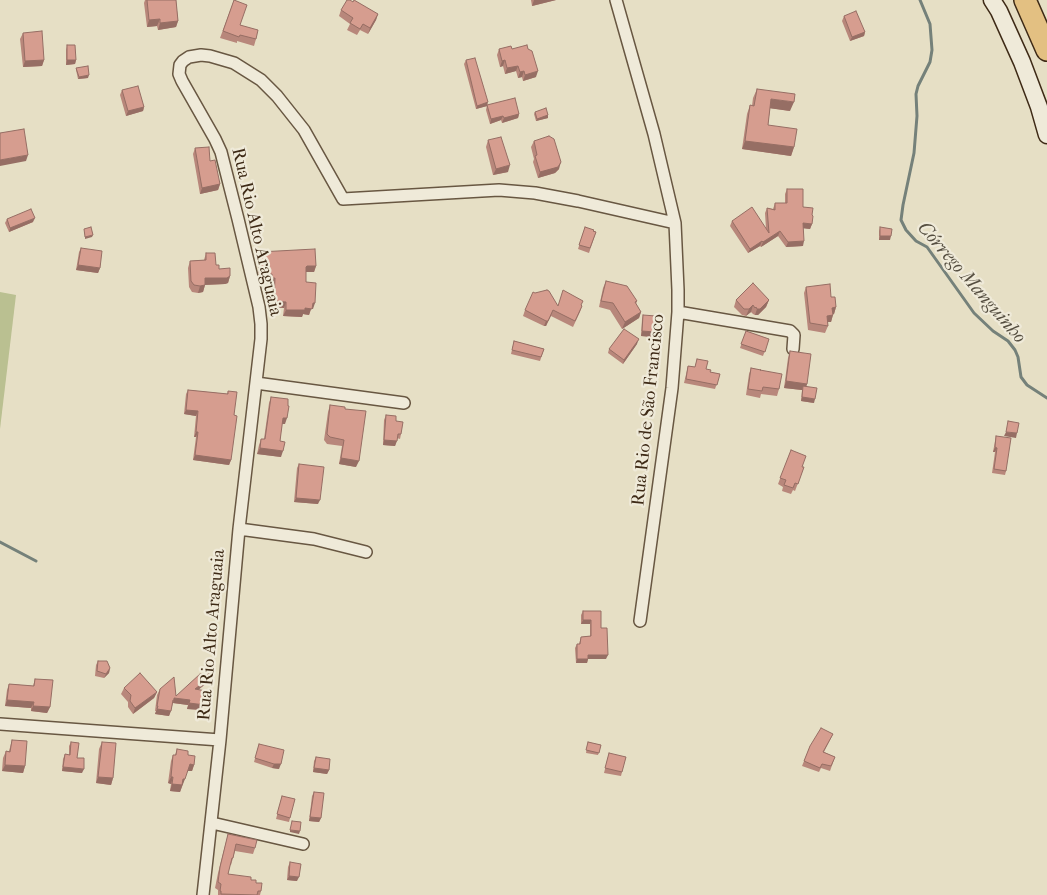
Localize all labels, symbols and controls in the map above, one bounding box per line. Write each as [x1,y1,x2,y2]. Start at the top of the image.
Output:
street label: Rua Rio Alto Araguaia [226,146,286,318]
water label: Córrego Manguinho [912,217,1030,349]
street label: Rua Rio de São Francisco [628,313,670,507]
street label: Rua Rio Alto Araguaia [194,548,230,722]

